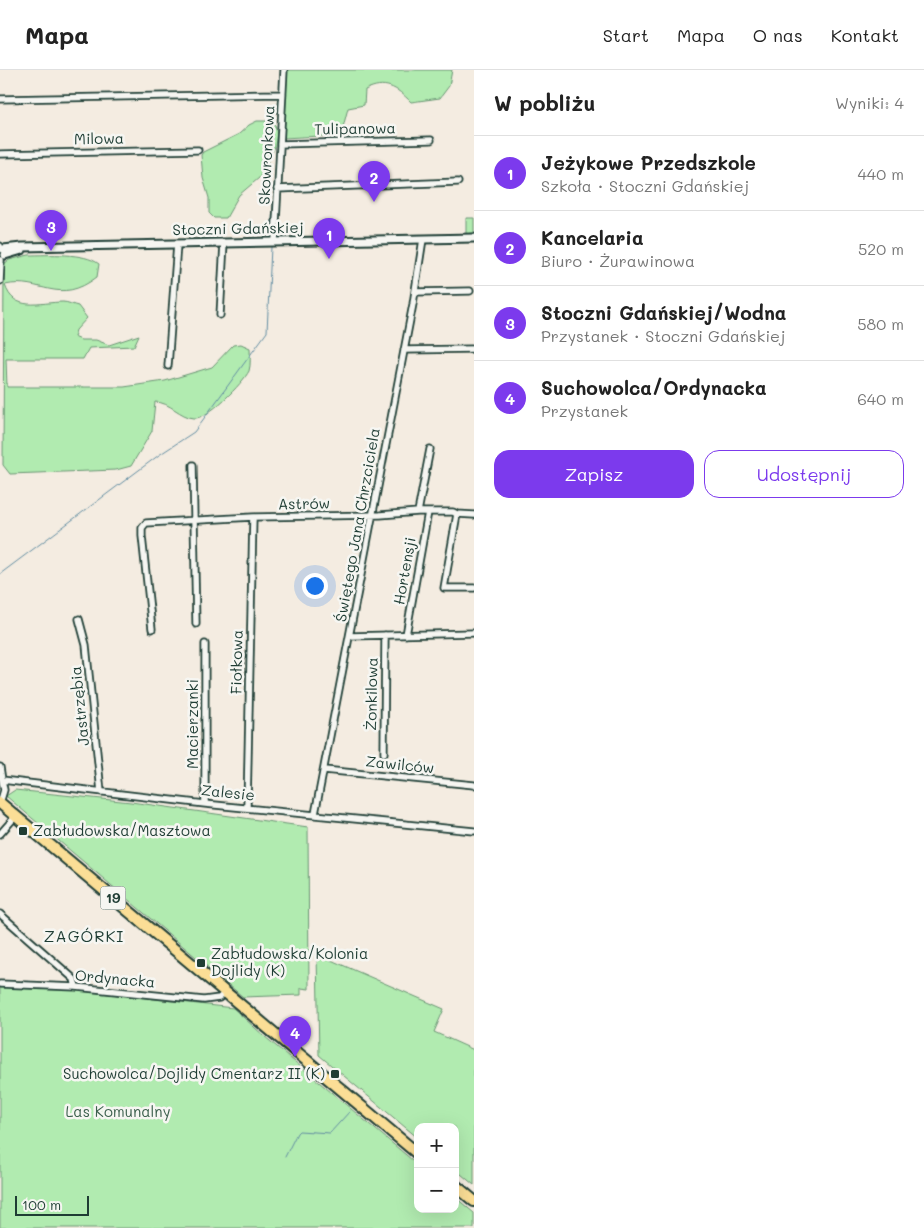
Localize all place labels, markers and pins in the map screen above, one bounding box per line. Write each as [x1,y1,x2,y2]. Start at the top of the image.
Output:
pin: 2 [358,161,390,202]
pin: 3 [35,210,67,251]
pin: 1 [313,218,345,259]
place label: Zabłudowska/Masztowa [33,820,211,840]
marker: Zabłudowska/Masztowa [17,825,29,837]
place label: Zabłudowska/Kolonia Dojlidy (K) [211,943,368,980]
marker: Zabłudowska/Kolonia Dojlidy (K) [195,957,207,969]
pin: 4 [279,1016,311,1057]
place label: Suchowolca/Dojlidy Cmentarz II (K) [63,1063,325,1083]
marker: Suchowolca/Dojlidy Cmentarz II (K) [329,1068,341,1080]

